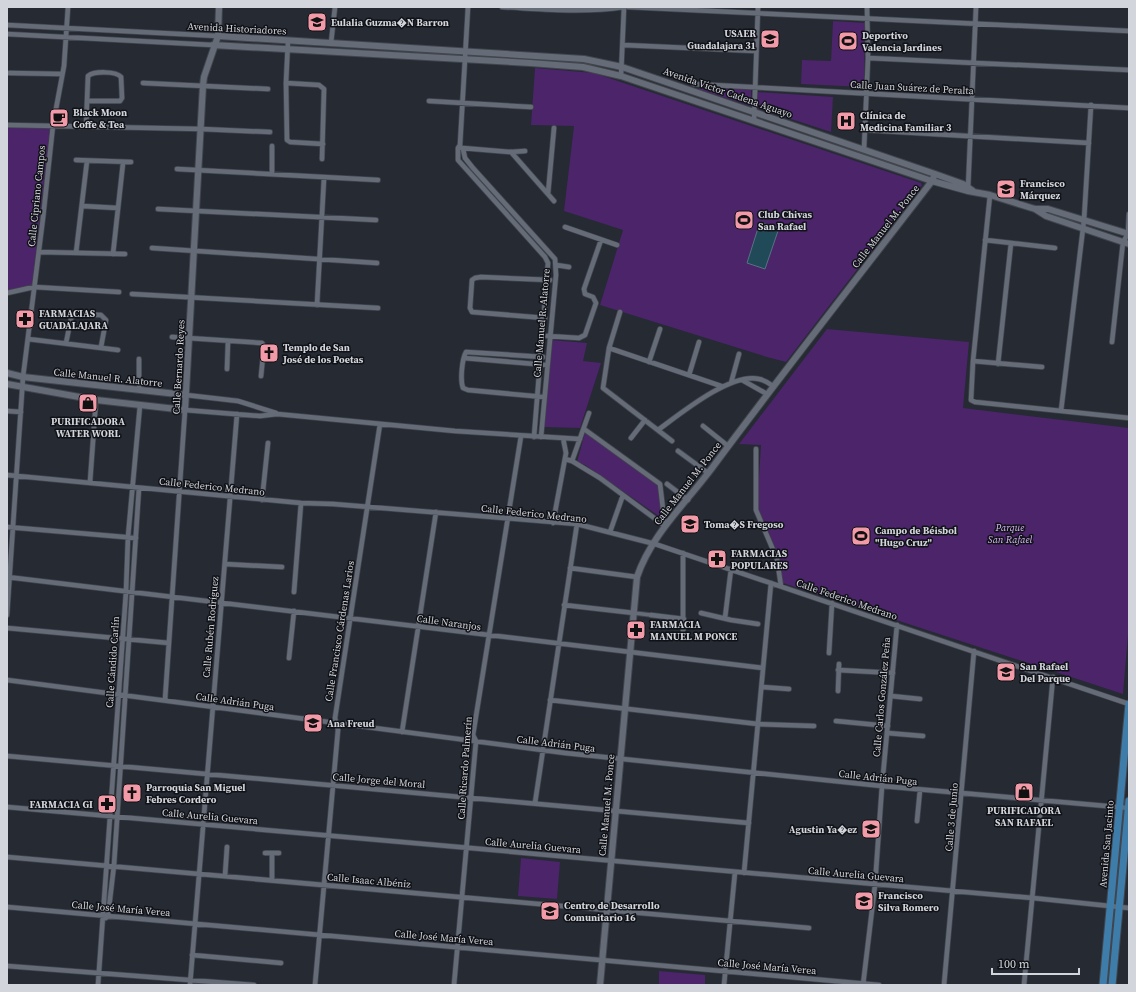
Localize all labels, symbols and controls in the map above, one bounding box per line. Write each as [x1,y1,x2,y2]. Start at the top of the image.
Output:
school or university icon: Eulalia Guzma�N Barron [306,11,328,33]
place label: Eulalia Guzma�N Barron [331,16,449,29]
street label: Avenida Historiadores [187,19,287,38]
place label: USAER Guadalajara 31 [687,27,756,52]
school or university icon: USAER Guadalajara 31 [759,28,781,50]
place label: Deportivo Valencia Jardines [862,29,942,54]
sports icon: Deportivo Valencia Jardines [837,30,859,52]
street label: Avenida Víctor Cadena Aguayo [661,64,795,121]
street label: Calle Juan Suárez de Peralta [850,78,975,97]
place label: Black Moon Coffe & Tea [73,106,127,131]
cafe icon: Black Moon Coffe & Tea [48,107,70,129]
place label: Clínica de Medicina Familiar 3 [860,109,952,134]
hospital icon: Clínica de Medicina Familiar 3 [835,110,857,132]
street label: Calle Cipriano Campos [25,145,48,247]
place label: Francisco Márquez [1020,177,1065,202]
school or university icon: Francisco Márquez [995,178,1017,200]
street label: Calle Manuel M. Ponce [849,182,922,271]
place label: Club Chivas San Rafael [758,208,813,233]
sports icon: Club Chivas San Rafael [733,209,755,231]
street label: Calle Manuel R. Alatorre [530,268,553,378]
place label: FARMACIAS GUADALAJARA [39,307,108,332]
pharmacy icon: FARMACIAS GUADALAJARA [14,308,36,330]
street label: Calle Bernardo Reyes [170,319,187,415]
place label: Templo de San José de los Poetas [282,341,364,366]
church icon: Templo de San José de los Poetas [258,342,280,364]
street label: Calle Manuel R. Alatorre [53,365,163,390]
shop icon: PURIFICADORA WATER WORL [77,392,99,414]
place label: PURIFICADORA WATER WORL [51,415,125,440]
street label: Calle Manuel M. Ponce [651,439,724,528]
street label: Calle Federico Medrano [158,474,266,499]
street label: Calle Federico Medrano [480,501,588,526]
school or university icon: Toma�S Fregoso [679,513,701,535]
place label: Toma�S Fregoso [704,518,784,531]
park label: Parque San Rafael [988,521,1032,546]
place label: Campo de Béisbol "Hugo Cruz" [875,524,957,549]
sports icon: Campo de Béisbol "Hugo Cruz" [850,525,872,547]
place label: FARMACIAS POPULARES [731,547,789,572]
pharmacy icon: FARMACIAS POPULARES [706,548,728,570]
street label: Calle Francisco Cárdenas Larios [322,560,357,703]
street label: Calle Rubén Rodríguez [200,575,221,678]
street label: Calle Federico Medrano [794,576,900,623]
street label: Calle Naranjos [416,612,482,633]
street label: Calle Cándido Carlín [103,616,122,708]
place label: FARMACIA MANUEL M PONCE [650,618,737,643]
pharmacy icon: FARMACIA MANUEL M PONCE [625,619,647,641]
street label: Calle Carlos González Peña [870,636,893,758]
place label: San Rafael Del Parque [1020,660,1070,685]
school or university icon: San Rafael Del Parque [995,661,1017,683]
street label: Calle Adrián Puga [195,690,276,714]
school or university icon: Ana Freud [302,712,324,734]
street label: Calle Ricardo Palmerín [454,716,475,820]
place label: Ana Freud [327,717,374,730]
street label: Calle Adrián Puga [516,732,597,755]
street label: Calle Manuel M. Ponce [596,754,617,857]
street label: Calle Adrián Puga [838,767,919,788]
street label: Calle Jorge del Moral [332,770,426,791]
place label: Parroquia San Miguel Febres Cordero [146,781,245,806]
shop icon: PURIFICADORA SAN RAFAEL [1013,781,1035,803]
church icon: Parroquia San Miguel Febres Cordero [121,782,143,804]
street label: Calle 3 de Junio [942,782,961,852]
pharmacy icon: FARMACIA GI [96,793,118,815]
place label: FARMACIA GI [30,798,93,811]
street label: Avenida San Jacinto [1096,799,1117,888]
place label: PURIFICADORA SAN RAFAEL [987,804,1061,829]
street label: Calle Aurelia Guevara [161,806,259,827]
school or university icon: Agustin Ya�ez [860,818,882,840]
place label: Agustin Ya�ez [789,823,857,836]
street label: Calle Aurelia Guevara [484,835,582,856]
street label: Calle Aurelia Guevara [807,864,905,885]
street label: Calle Isaac Albéniz [326,870,412,891]
place label: Francisco Silva Romero [878,889,939,914]
school or university icon: Francisco Silva Romero [853,890,875,912]
street label: Calle José María Verea [71,898,172,919]
place label: Centro de Desarrollo Comunitario 16 [564,899,660,924]
school or university icon: Centro de Desarrollo Comunitario 16 [539,900,561,922]
street label: Calle José María Verea [394,927,495,948]
scale bar [992,950,1079,976]
street label: Calle José María Verea [717,956,818,977]
text: 100 m [998,956,1030,972]

